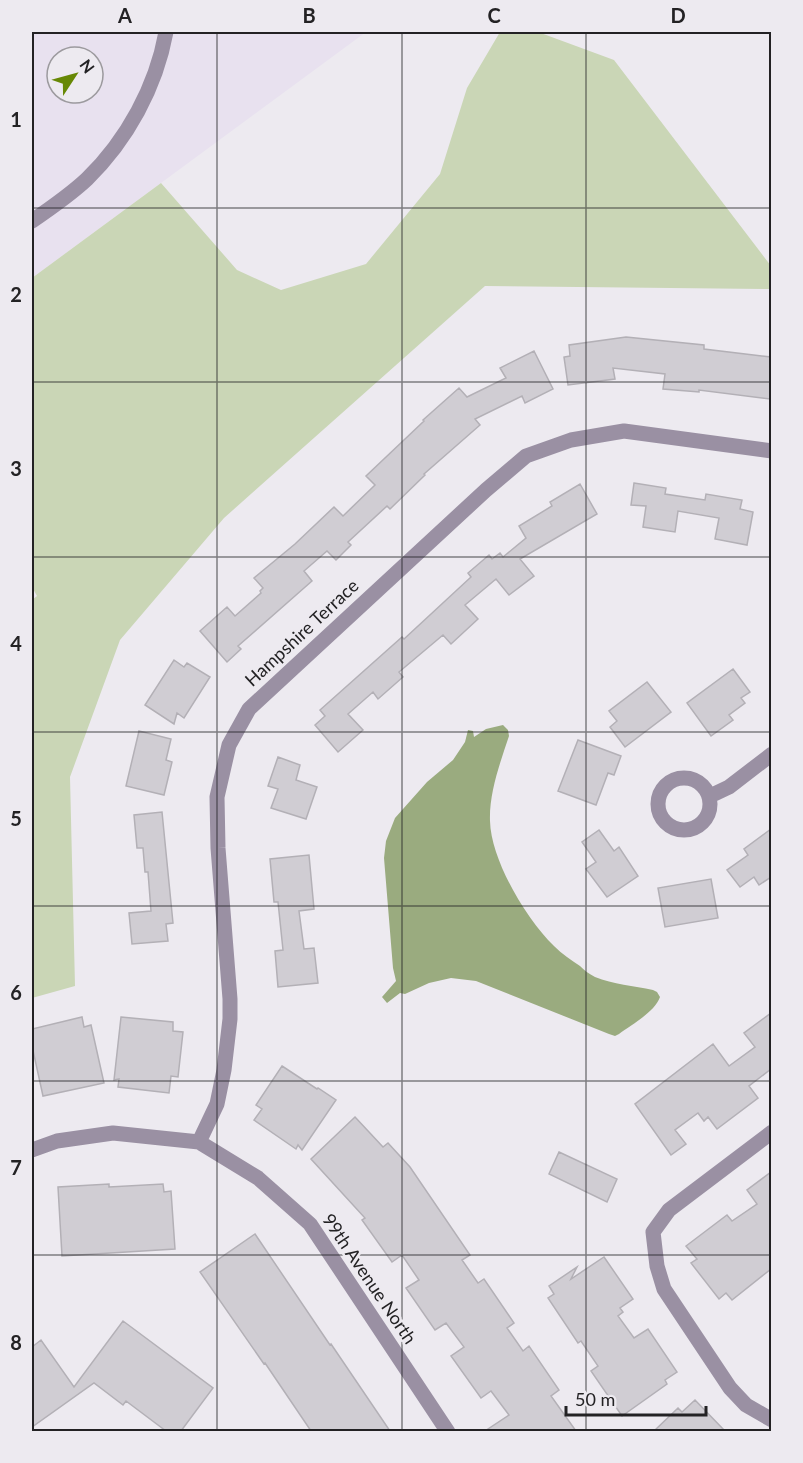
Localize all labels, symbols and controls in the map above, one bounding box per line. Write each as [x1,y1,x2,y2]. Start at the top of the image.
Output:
text: A [117,3,132,27]
text: B [302,3,316,27]
text: C [487,3,501,27]
text: D [670,3,686,27]
north arrow [45,45,105,105]
text: N [76,55,99,76]
text: 1 [10,107,22,131]
text: 2 [10,282,22,306]
text: 3 [10,456,22,480]
street label: Hampshire Terrace [240,574,363,690]
text: 4 [10,631,22,655]
text: 5 [10,806,22,830]
text: 6 [10,980,22,1004]
text: 7 [10,1155,22,1179]
street label: 99th Avenue North [318,1209,422,1348]
text: 8 [10,1330,22,1354]
scale bar [566,1379,706,1417]
text: 50 m [575,1388,615,1410]

